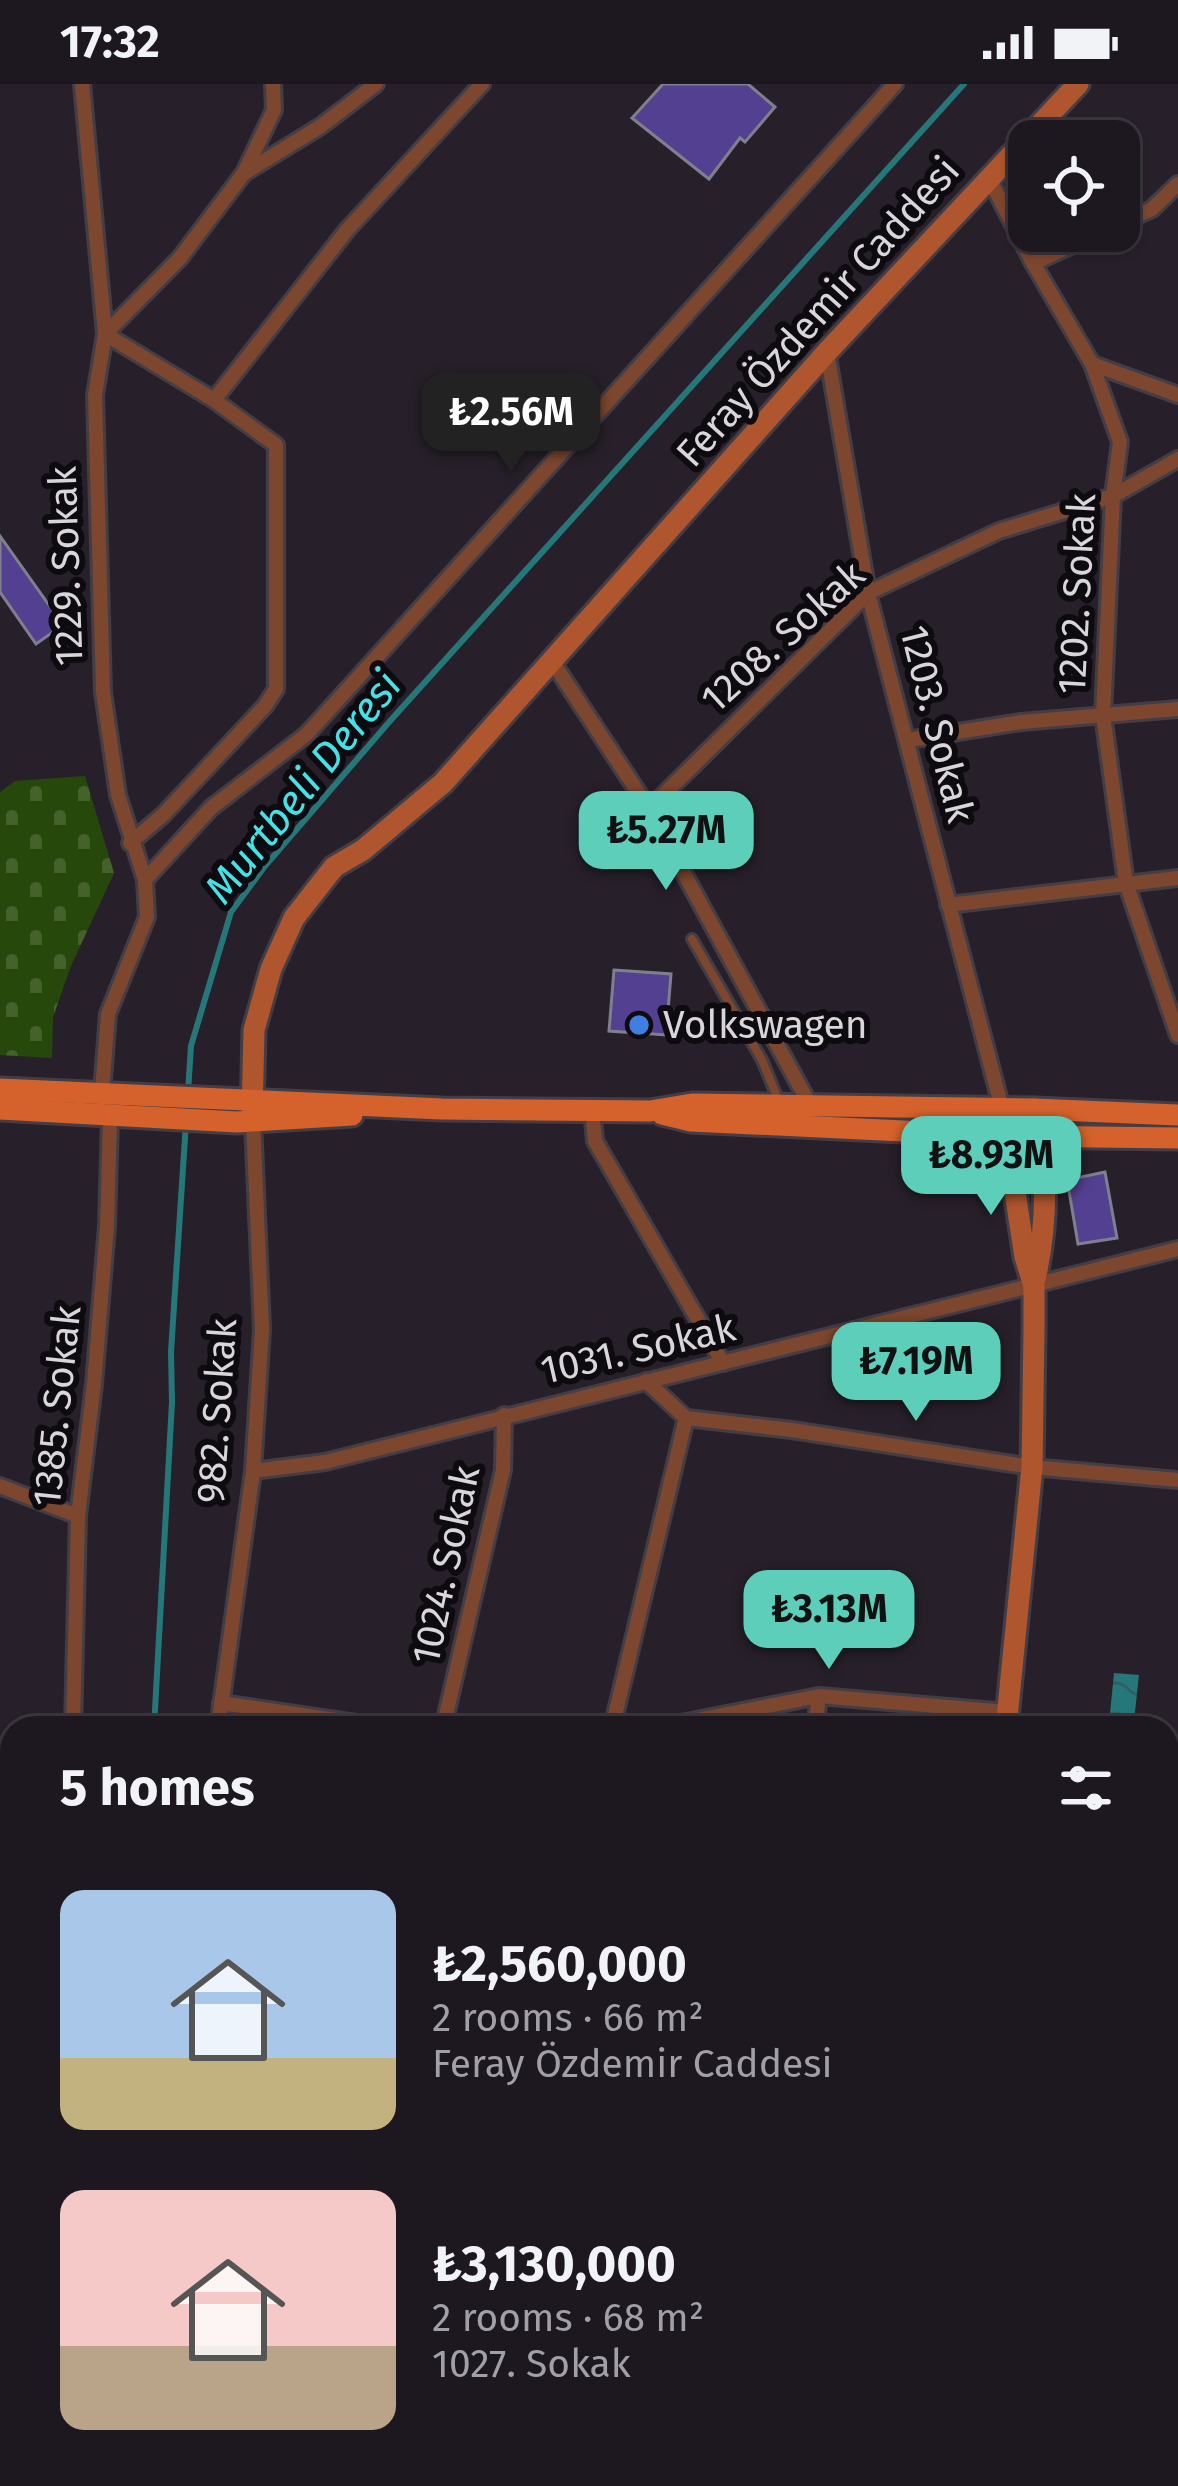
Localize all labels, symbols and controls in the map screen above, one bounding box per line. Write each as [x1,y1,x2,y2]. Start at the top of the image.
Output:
text: 17:32 [60,15,160,69]
map controls [1008,120,1140,252]
button: locate [1008,120,1140,252]
street label: Feray Özdemir Caddesi [667,148,969,476]
pin: ₺2.56M [413,373,609,475]
text: ₺2.56M [448,389,574,435]
street label: 1229. Sokak [40,465,92,667]
street label: 1202. Sokak [1049,492,1105,696]
street label: 1208. Sokak [692,552,874,722]
street label: 1203. Sokak [890,621,984,827]
water label: Murtbeli Deresi [194,661,412,913]
pin: ₺5.27M [568,791,764,893]
text: ₺5.27M [606,807,726,853]
place label: Volkswagen [663,1002,868,1048]
marker: Volkswagen [626,1012,652,1038]
pin: ₺8.93M [893,1116,1089,1218]
text: ₺8.93M [928,1132,1054,1178]
street label: 1385. Sokak [24,1303,90,1509]
street label: 1031. Sokak [536,1304,740,1394]
street label: 982. Sokak [188,1317,246,1505]
pin: ₺7.19M [818,1322,1014,1424]
text: ₺7.19M [859,1338,973,1384]
street label: 1024. Sokak [403,1462,489,1668]
pin: ₺3.13M [731,1570,927,1672]
text: ₺3.13M [770,1586,888,1632]
icon: filters [1053,1755,1119,1821]
text: 5 homes [60,1757,255,1819]
text: ₺2,560,000 [432,1933,687,1995]
icon: home [156,1938,300,2082]
text: 2 rooms · 66 m² [432,1995,703,2041]
text: Feray Özdemir Caddesi [432,2041,832,2087]
text: ₺3,130,000 [432,2233,676,2295]
icon: home [156,2238,300,2382]
text: 2 rooms · 68 m² [432,2295,704,2341]
text: 1027. Sokak [432,2341,631,2387]

